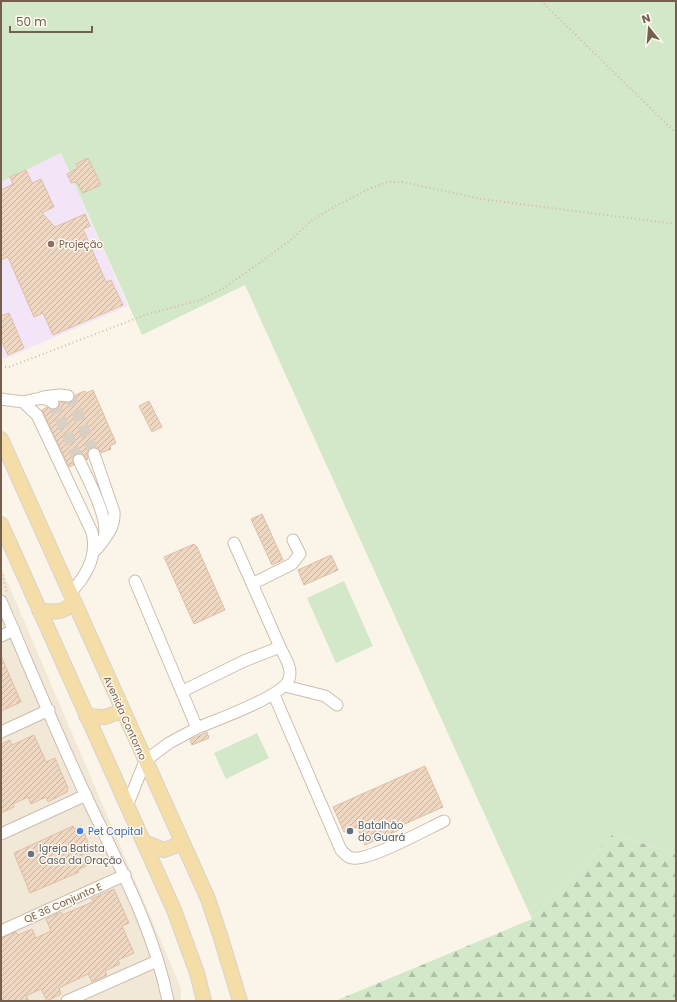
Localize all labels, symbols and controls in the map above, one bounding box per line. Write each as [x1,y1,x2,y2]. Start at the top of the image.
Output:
scale bar [10,8,92,34]
north arrow [629,8,669,48]
text: N [640,10,652,27]
text: 50 m [16,13,47,30]
place label: Projeção [59,237,103,252]
marker: Projeção [46,239,56,249]
street label: Avenida Contorno [100,674,150,762]
place label: Batalhão do Guará [358,818,405,845]
place label: Pet Capital [88,824,143,839]
marker: Pet Capital [75,826,85,836]
marker: Batalhão do Guará [345,826,355,836]
place label: Igreja Batista Casa da Oração [39,841,122,868]
marker: Igreja Batista Casa da Oração [26,849,36,859]
street label: QE 36 Conjunto E [21,879,105,927]

